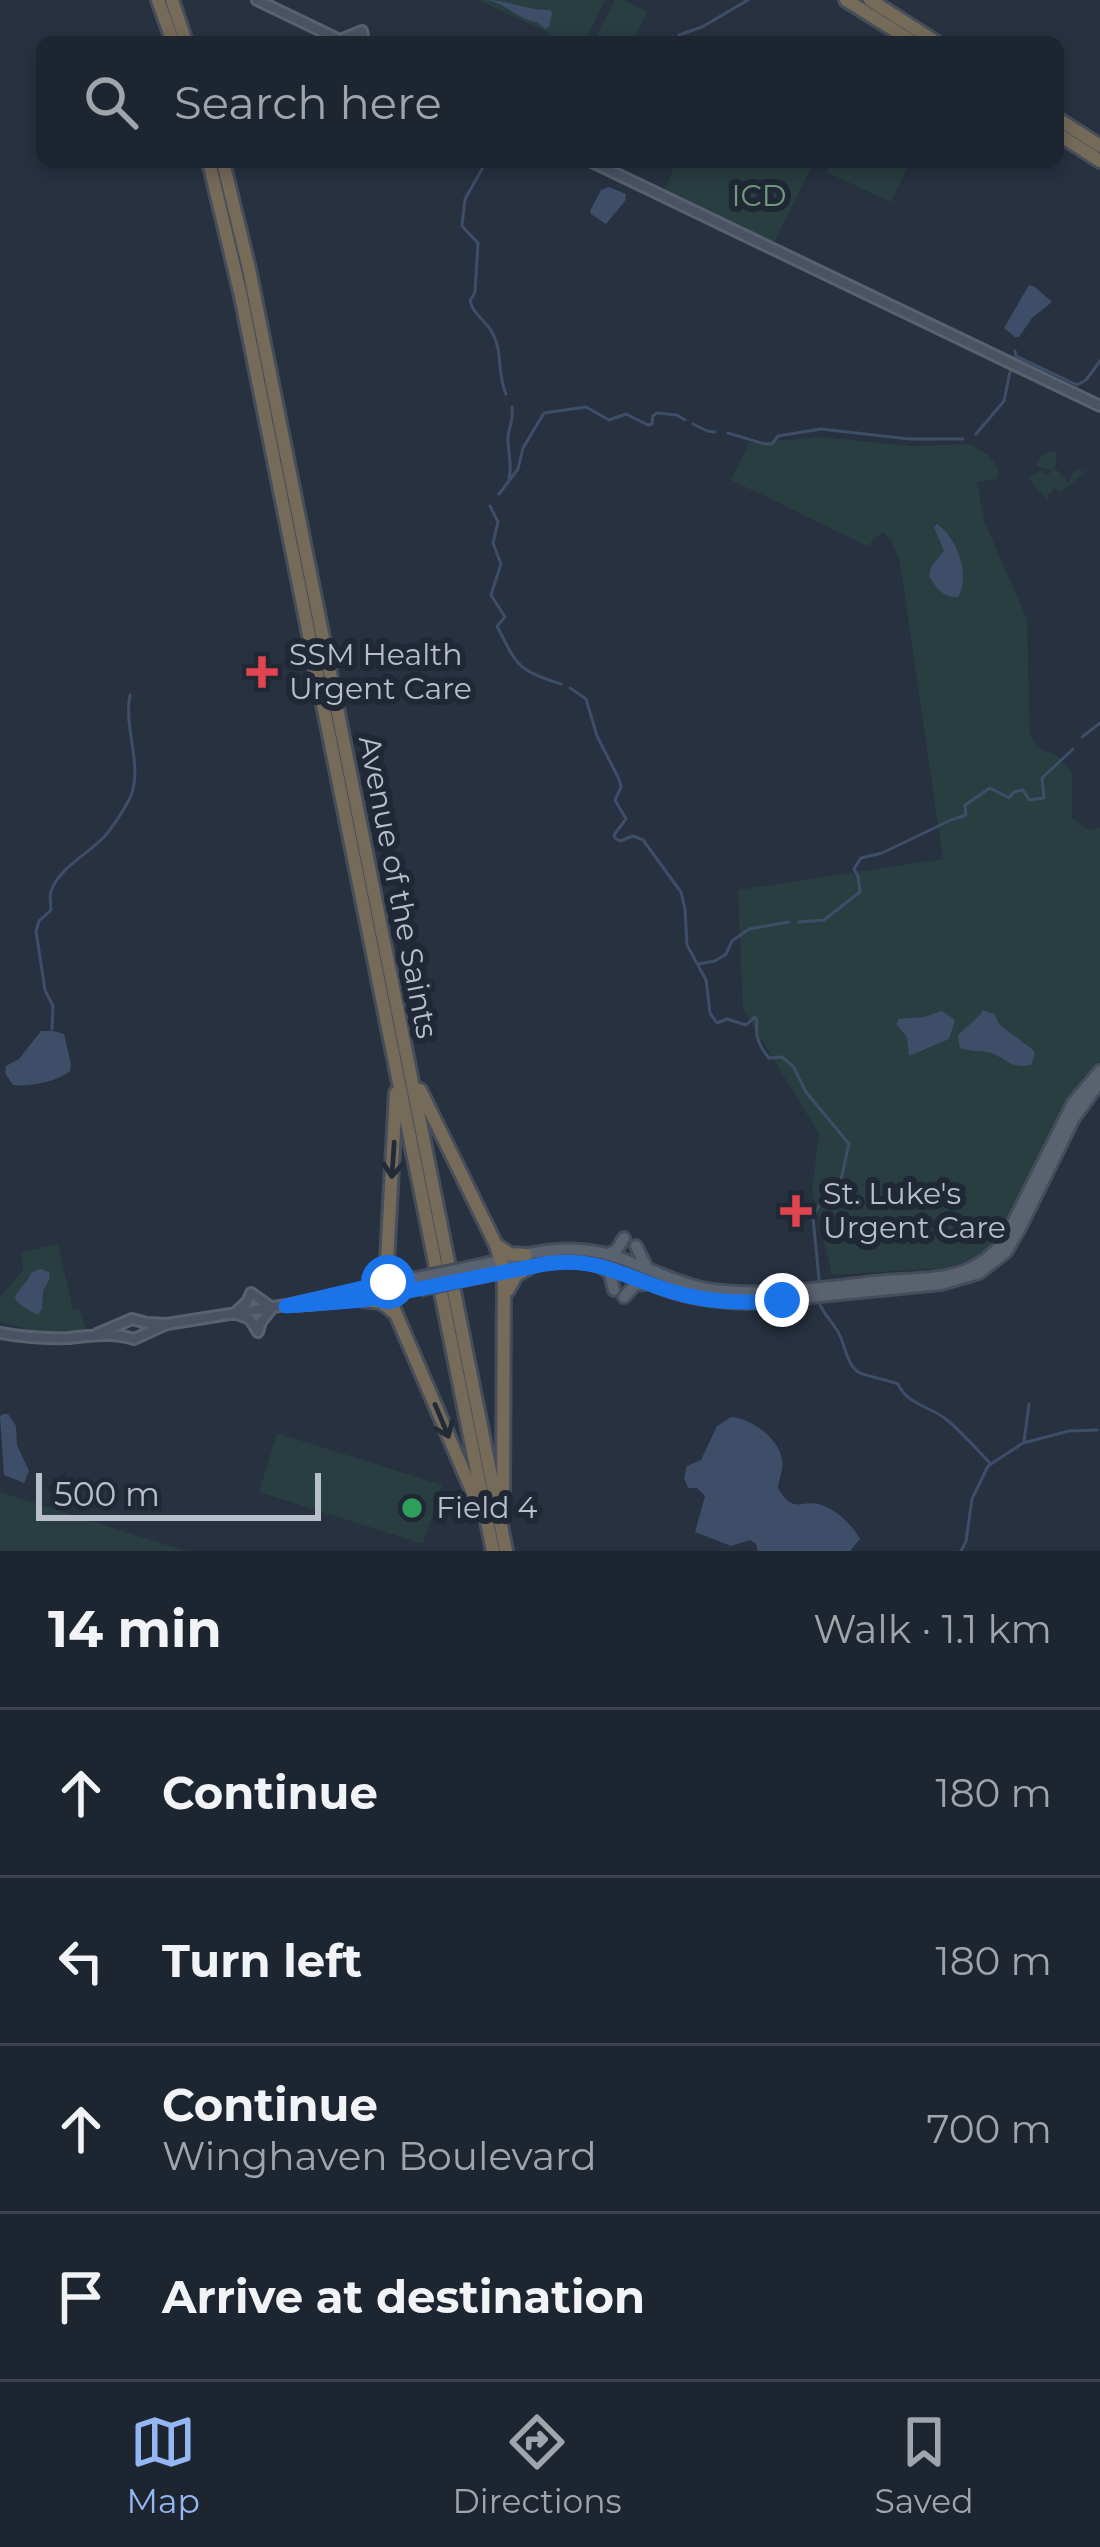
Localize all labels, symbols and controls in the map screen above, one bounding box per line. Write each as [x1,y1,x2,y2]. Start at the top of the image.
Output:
search box [36,36,1064,168]
icon: search [78,69,144,135]
text: Search here [174,75,442,130]
park label: ICD [731,177,787,214]
place label: SSM Health Urgent Care [289,636,472,707]
marker: SSM Health Urgent Care [246,656,278,688]
street label: Avenue of the Saints [351,732,446,1041]
one-way arrow [381,1140,404,1179]
place label: St. Luke's Urgent Care [823,1175,1006,1246]
marker: St. Luke's Urgent Care [780,1195,812,1227]
route start [361,1255,415,1309]
route end [755,1273,809,1327]
one-way arrow [433,1402,454,1439]
scale bar [36,1467,321,1520]
text: 500 m [54,1474,160,1514]
place label: Field 4 [436,1489,537,1526]
marker: Field 4 [399,1495,425,1521]
text: 14 min [48,1598,222,1660]
text: Walk · 1.1 km [813,1605,1052,1653]
icon: ahead [48,1760,114,1826]
text: Continue [162,1765,378,1820]
text: 180 m [936,1769,1052,1817]
icon: left [48,1928,114,1994]
text: Turn left [162,1933,362,1988]
text: 180 m [936,1937,1052,1985]
text: Continue [162,2077,378,2132]
icon: ahead [48,2096,114,2162]
text: 700 m [927,2105,1052,2153]
text: Winghaven Boulevard [162,2132,597,2180]
icon: arrive [48,2264,114,2330]
text: Arrive at destination [162,2269,645,2324]
tab: Map [126,2409,200,2521]
tab: Directions [453,2409,622,2521]
tab: Saved [874,2409,974,2521]

